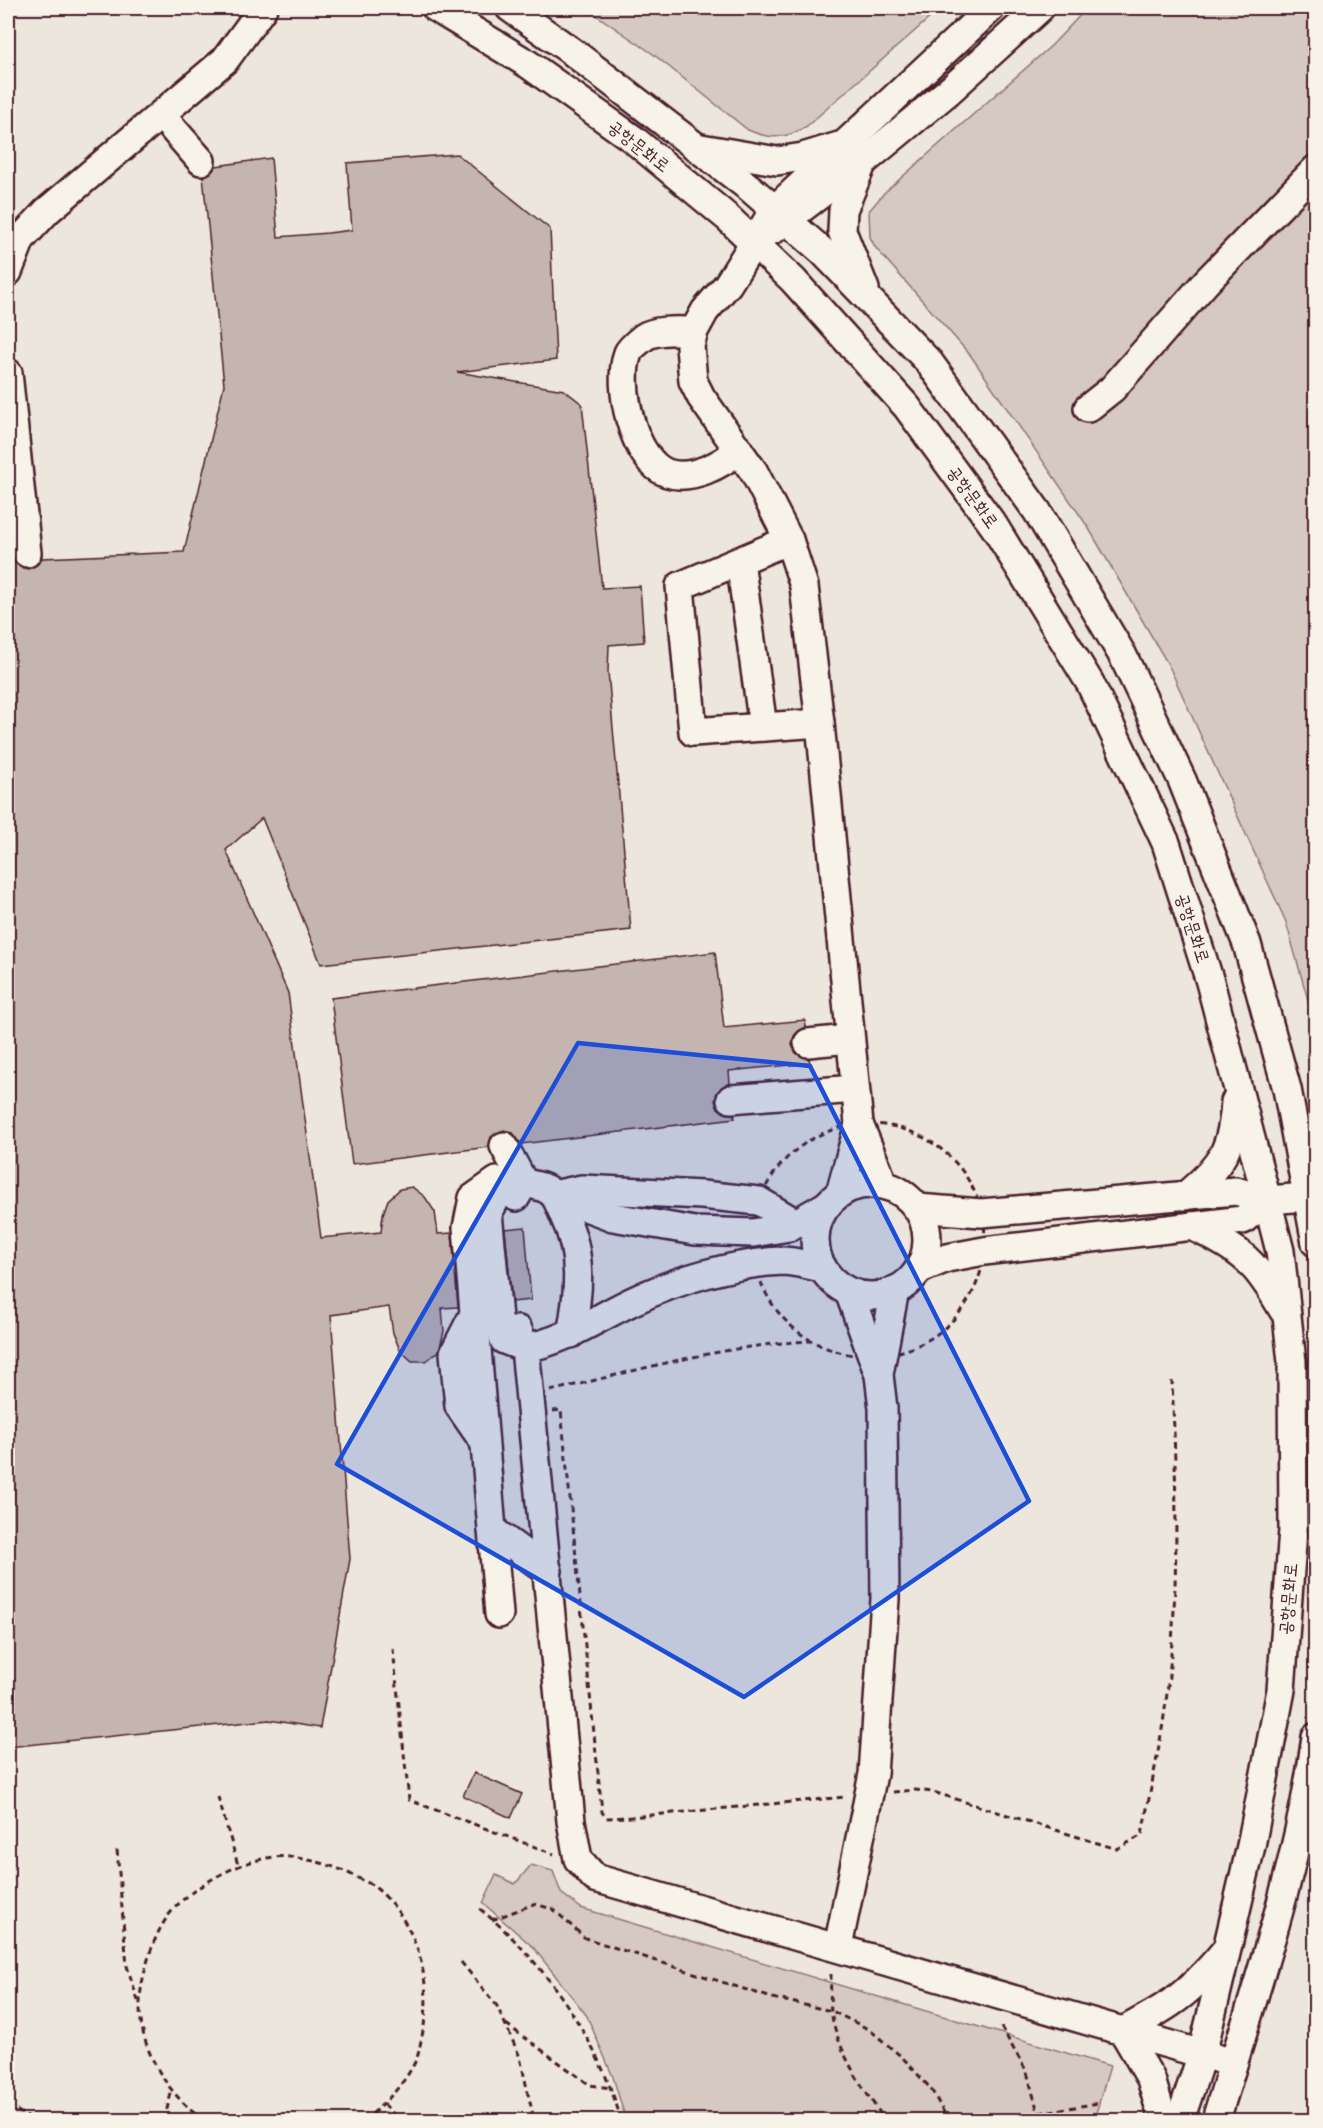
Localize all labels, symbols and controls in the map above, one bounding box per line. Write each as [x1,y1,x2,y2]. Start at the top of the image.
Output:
street label: 공항문화로 [603,114,675,178]
street label: 공항문화로 [942,461,1004,533]
street label: 공항문화로 [1170,890,1216,966]
street label: 공항문화로 [1273,1562,1303,1636]

